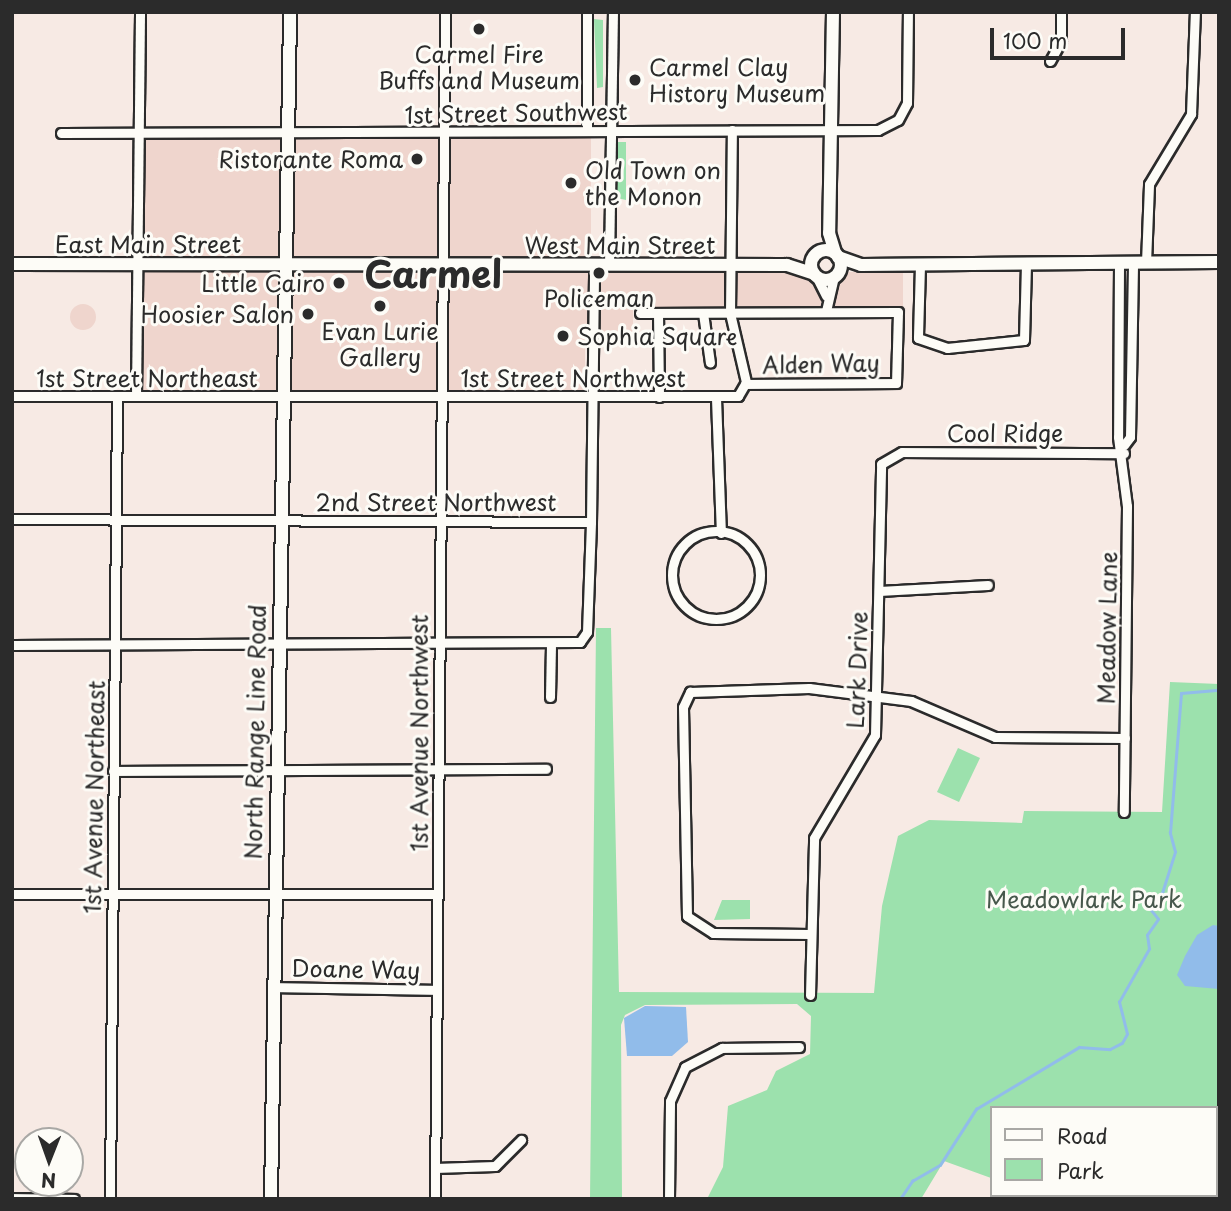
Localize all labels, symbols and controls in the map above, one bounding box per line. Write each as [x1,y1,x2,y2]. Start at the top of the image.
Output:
scale bar [993,14,1128,58]
marker: Carmel Fire Buffs and Museum [471,21,487,37]
text: 100 m [1003,24,1067,56]
place label: Carmel Fire Buffs and Museum [377,40,581,94]
place label: Carmel Clay History Museum [649,53,826,107]
marker: Carmel Clay History Museum [627,72,643,88]
street label: 1st Street Southwest [402,97,630,129]
place label: Ristorante Roma [219,145,403,173]
marker: Ristorante Roma [409,151,425,167]
place label: Old Town on the Monon [585,156,721,210]
marker: Old Town on the Monon [563,175,579,191]
street label: East Main Street [55,230,241,258]
street label: West Main Street [523,231,717,259]
district label: Carmel [364,251,502,295]
marker: Policeman [591,265,607,281]
place label: Little Cairo [200,269,325,297]
marker: Little Cairo [331,275,347,291]
place label: Policeman [544,284,654,312]
marker: Evan Lurie Gallery [372,298,388,314]
place label: Hoosier Salon [141,300,294,328]
marker: Hoosier Salon [300,306,316,322]
place label: Evan Lurie Gallery [323,317,437,371]
place label: Sophia Square [577,322,738,350]
marker: Sophia Square [555,328,571,344]
street label: Alden Way [761,349,881,379]
street label: 1st Street Northeast [35,364,259,392]
street label: 1st Street Northwest [459,364,687,392]
street label: Cool Ridge [946,419,1064,447]
street label: 2nd Street Northwest [315,488,557,516]
street label: Meadow Lane [1092,551,1122,705]
street label: North Range Line Road [239,603,271,861]
street label: Lark Drive [841,611,873,729]
street label: 1st Avenue Northwest [405,614,433,852]
street label: 1st Avenue Northeast [78,679,110,915]
park label: Meadowlark Park [986,885,1182,913]
street label: Doane Way [291,954,421,984]
legend [990,1106,1217,1197]
text: Road [1057,1119,1108,1151]
north arrow [14,1127,84,1197]
text: Park [1057,1154,1104,1186]
text: N [41,1167,56,1195]

